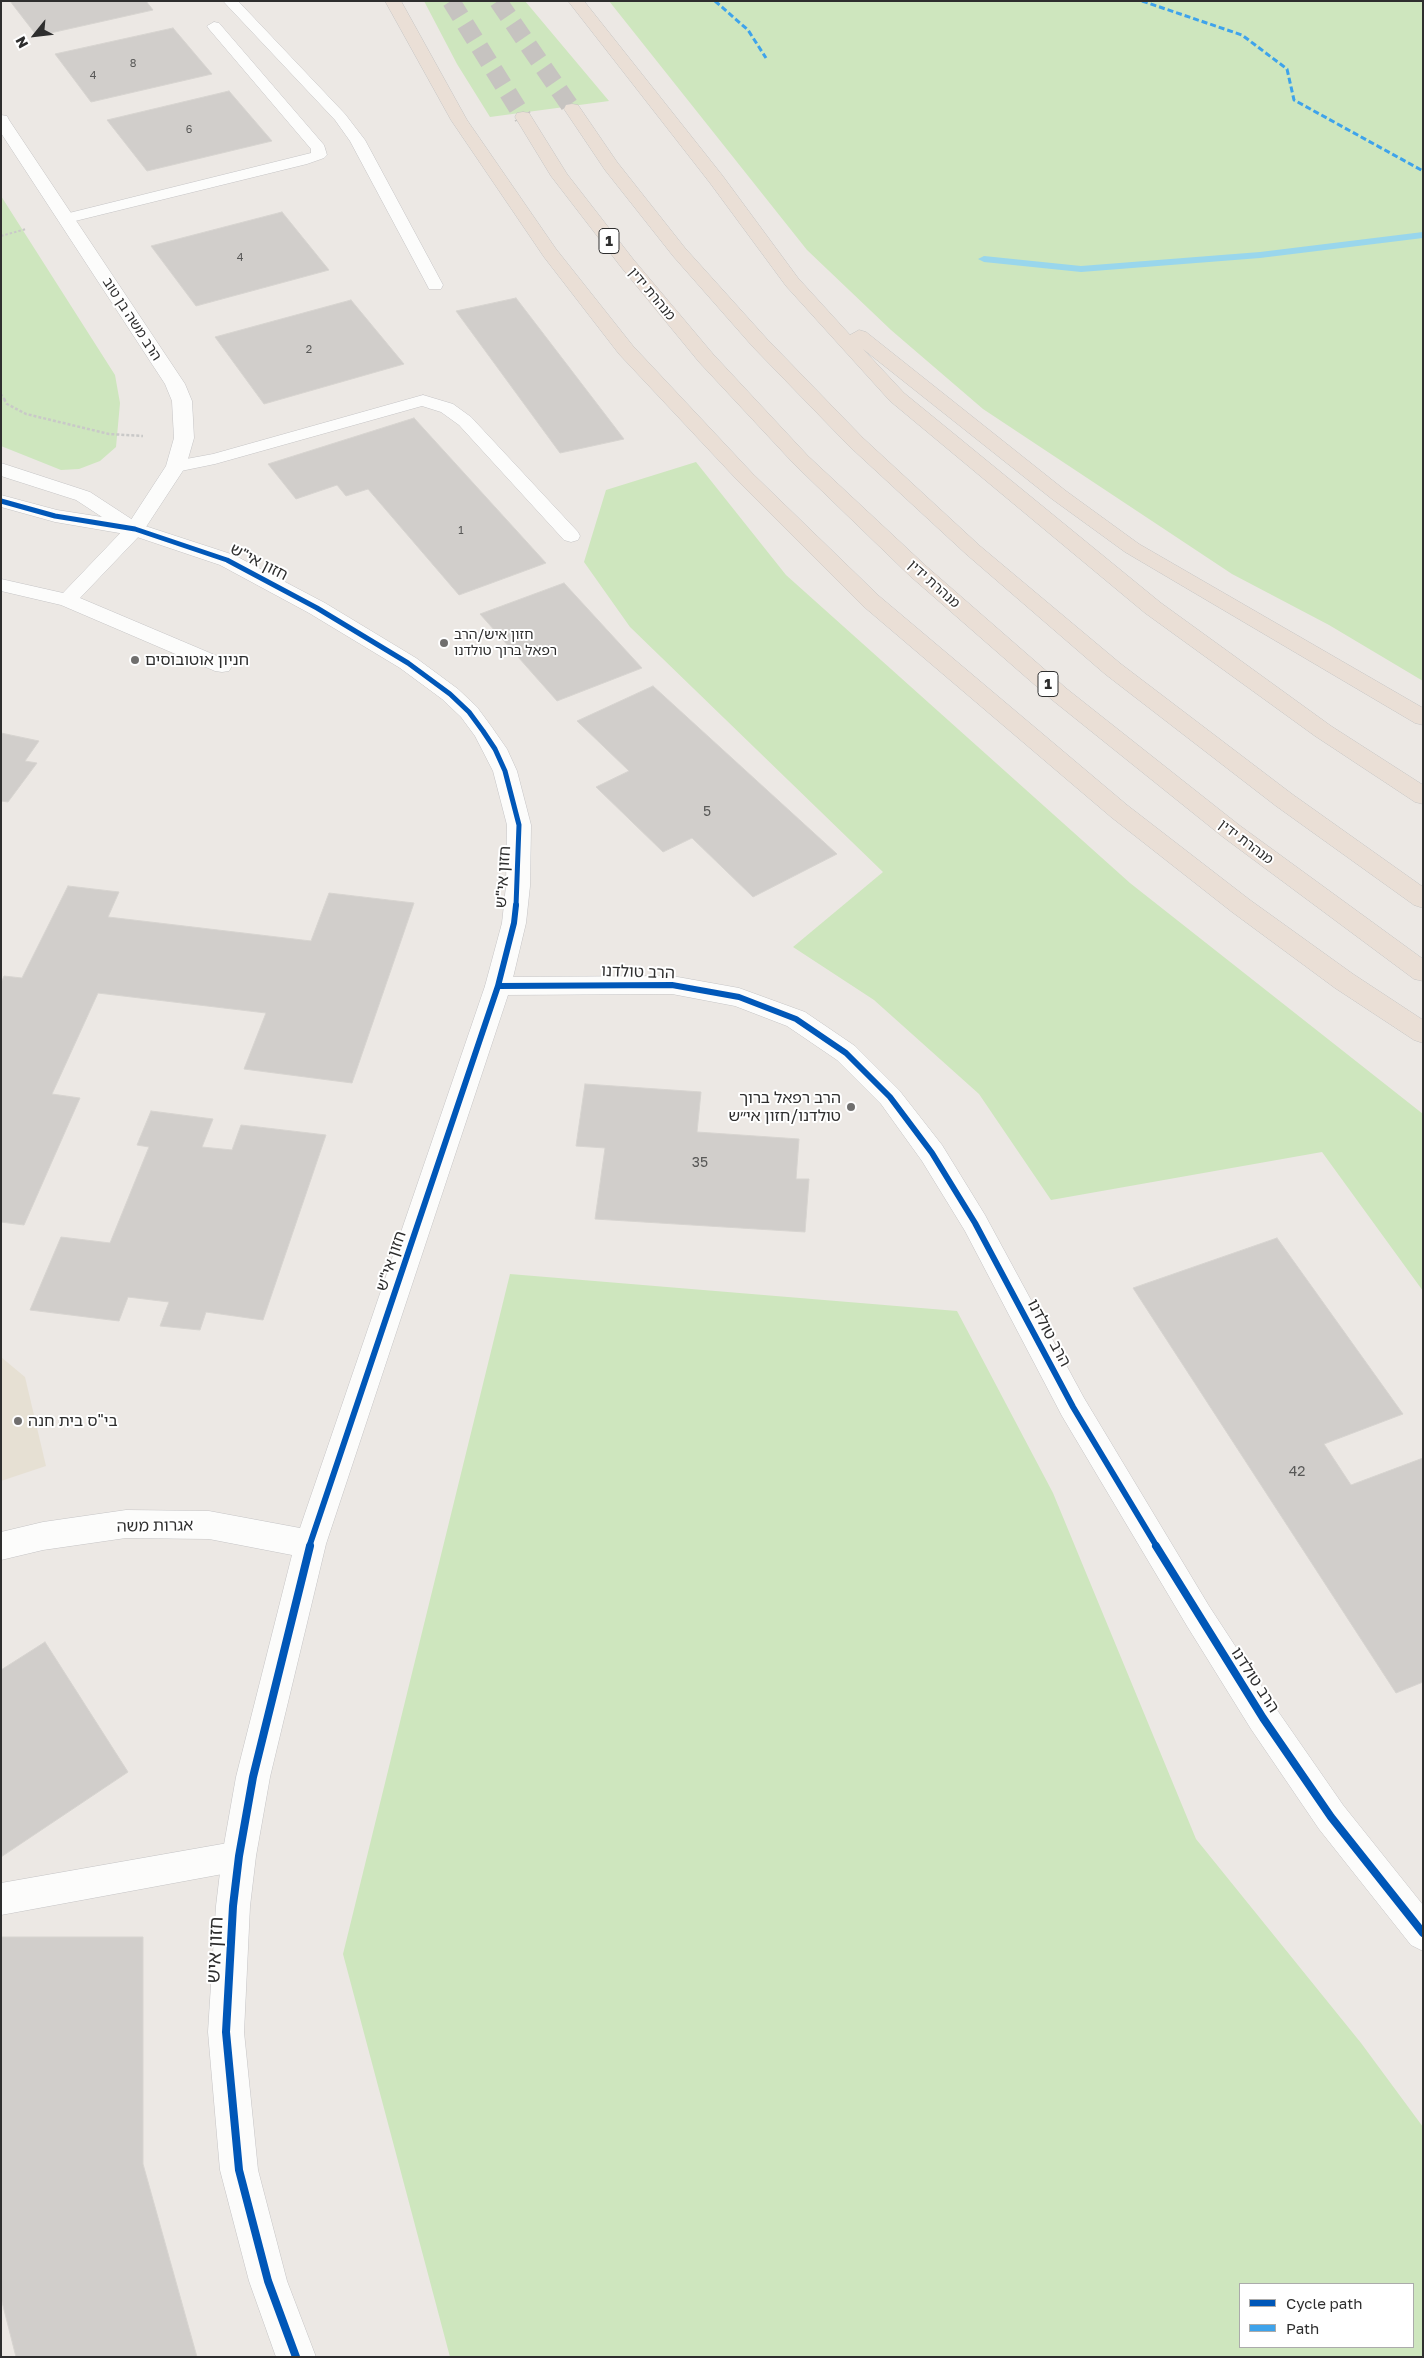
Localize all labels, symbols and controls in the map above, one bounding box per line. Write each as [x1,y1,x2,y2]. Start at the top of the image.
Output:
north arrow [10,10,60,60]
text: N [11,34,31,51]
house number: 8 [130,57,136,71]
house number: 4 [90,69,96,83]
house number: 6 [186,123,192,137]
road number: 1 [599,228,619,254]
house number: 4 [237,251,243,265]
street label: מנהרת ידין [625,264,679,324]
street label: הרב משה בן טוב [99,274,165,364]
house number: 2 [306,343,312,357]
house number: 1 [458,524,464,538]
street label: חזון אי"ש [227,539,291,585]
street label: מנהרת ידין [905,556,963,612]
place label: חזון איש/הרב רפאל ברוך טולדנו [454,627,557,660]
marker: חזון איש/הרב רפאל ברוך טולדנו [438,637,450,649]
place label: חניון אוטובוסים [145,650,249,670]
marker: חניון אוטובוסים [129,654,141,666]
road number: 1 [1038,672,1058,696]
house number: 5 [703,804,711,820]
street label: מנהרת ידין [1215,816,1277,868]
street label: חזון אי"ש [491,845,515,909]
street label: הרב טולדנו [601,961,675,983]
place label: הרב רפאל ברוך טולדנו/חזון אי״ש [728,1088,841,1126]
marker: הרב רפאל ברוך טולדנו/חזון אי״ש [845,1101,857,1113]
house number: 35 [692,1155,708,1171]
street label: חזון אי"ש [372,1228,410,1294]
street label: הרב טולדנו [1023,1296,1075,1370]
place label: בי"ס בית חנה [28,1411,118,1431]
marker: בי"ס בית חנה [12,1415,24,1427]
house number: 42 [1289,1464,1305,1480]
street label: אגרות משה [117,1516,193,1536]
street label: הרב טולדנו [1227,1644,1283,1716]
street label: חזון איש [202,1916,228,1984]
legend [1239,2283,1414,2348]
text: Cycle path [1286,2294,1362,2312]
text: Path [1286,2319,1319,2337]

